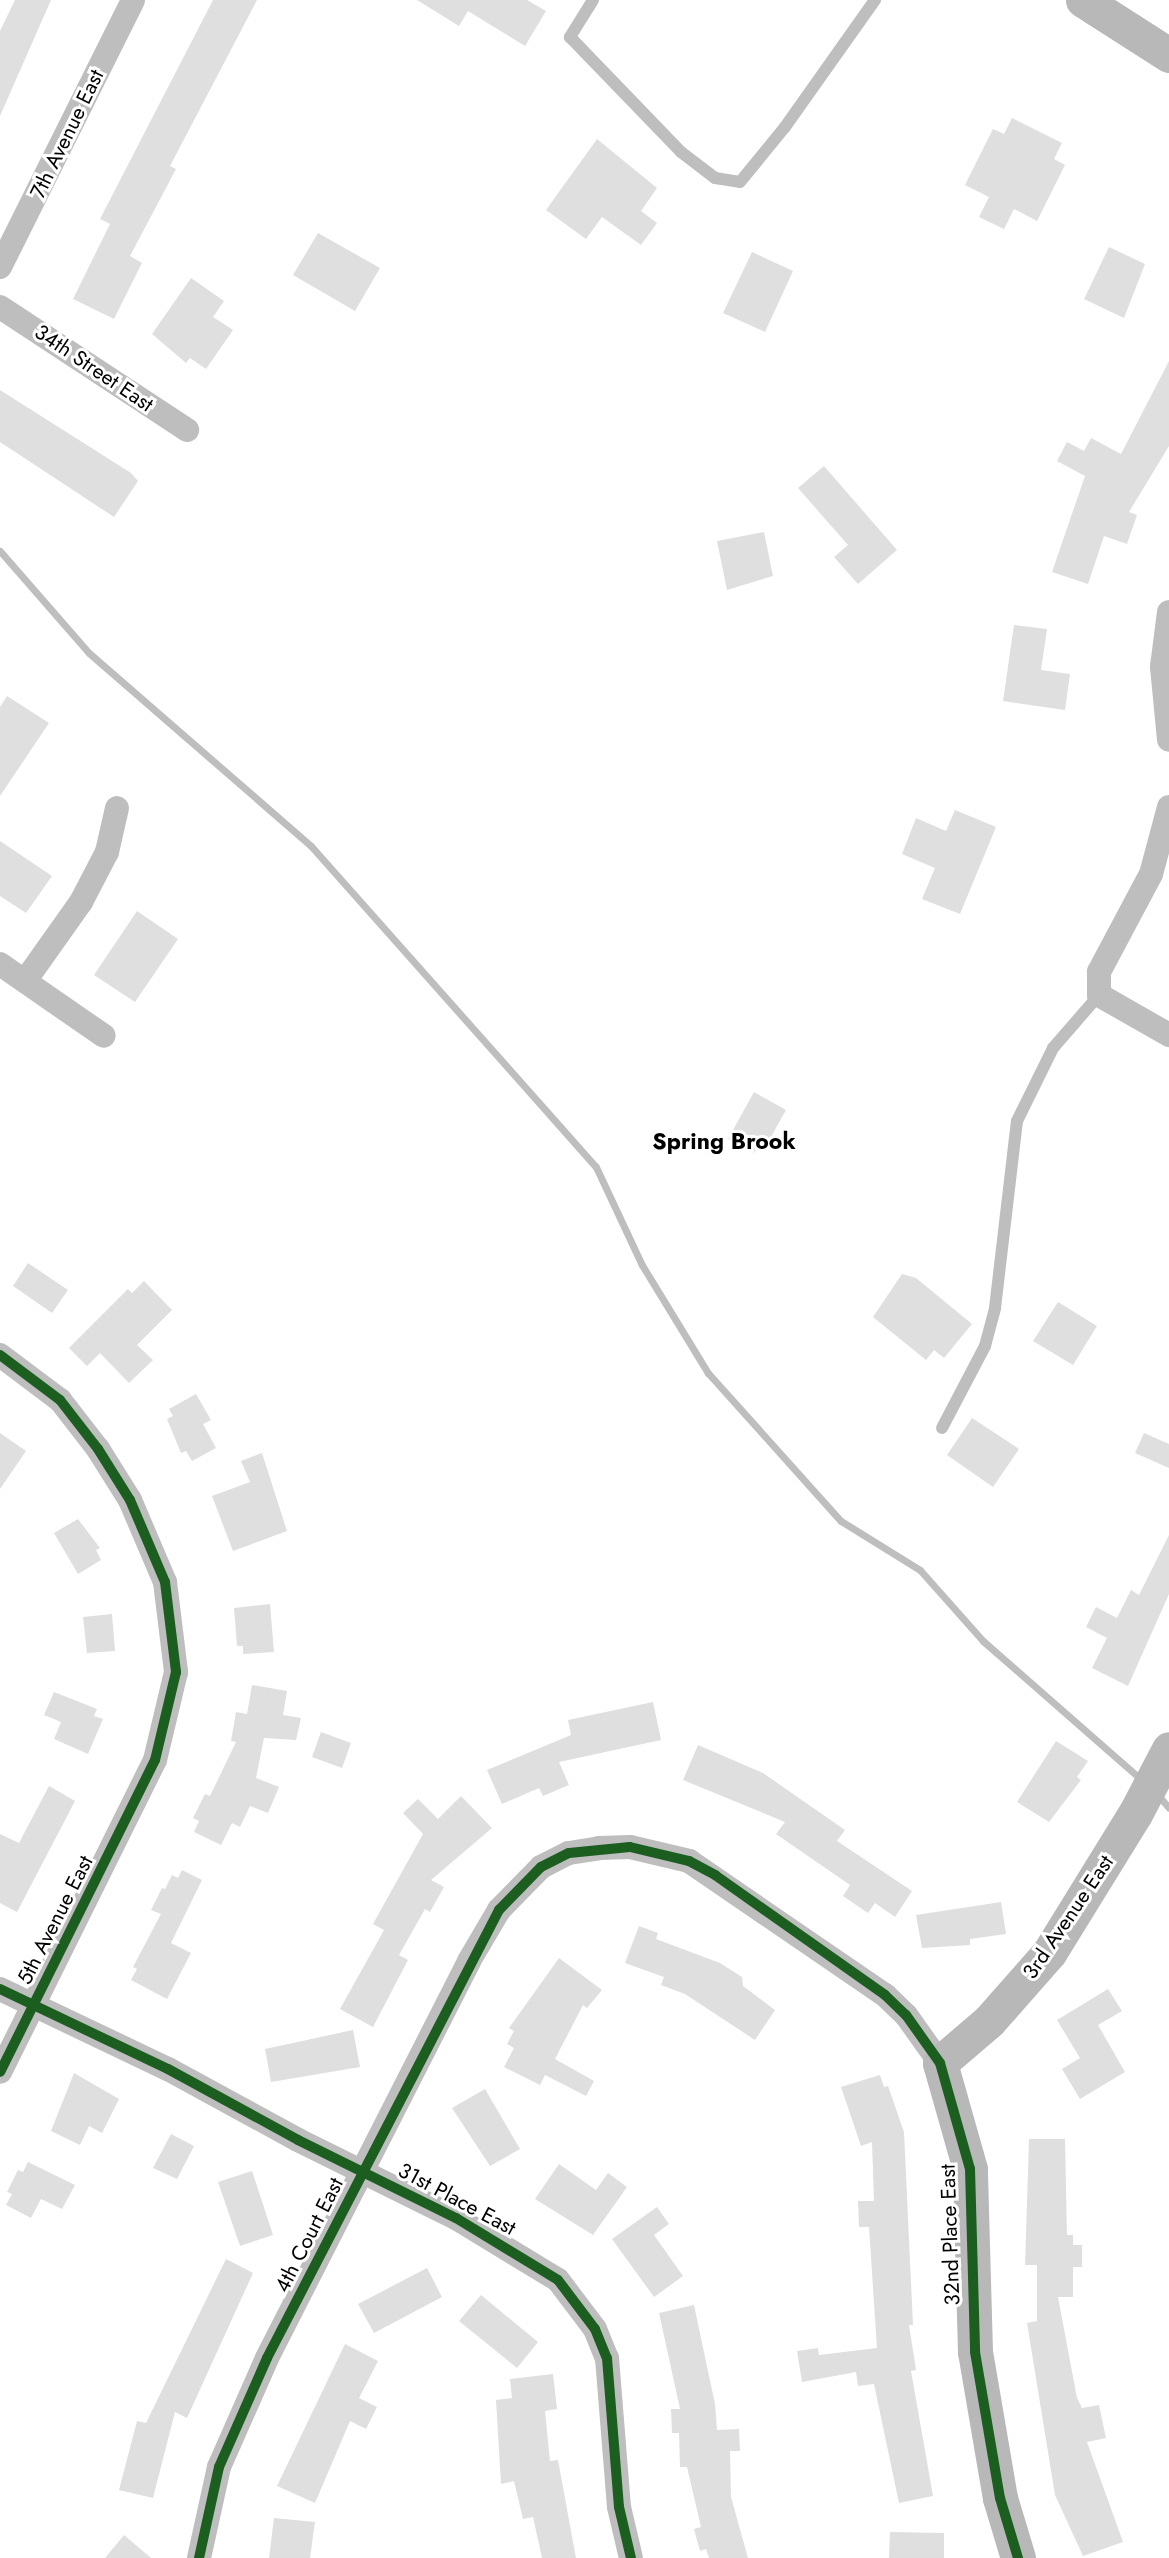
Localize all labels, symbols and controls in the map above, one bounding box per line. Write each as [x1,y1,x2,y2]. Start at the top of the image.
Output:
street label: 7th Avenue East [25,65,109,203]
street label: 34th Street East [30,319,158,417]
district label: Spring Brook [652,1127,796,1155]
street label: 3rd Avenue East [1017,1850,1119,1984]
street label: 5th Avenue East [12,1851,98,1989]
street label: 31st Place East [394,2157,520,2241]
street label: 32nd Place East [935,2164,965,2306]
street label: 4th Court East [269,2174,349,2296]

